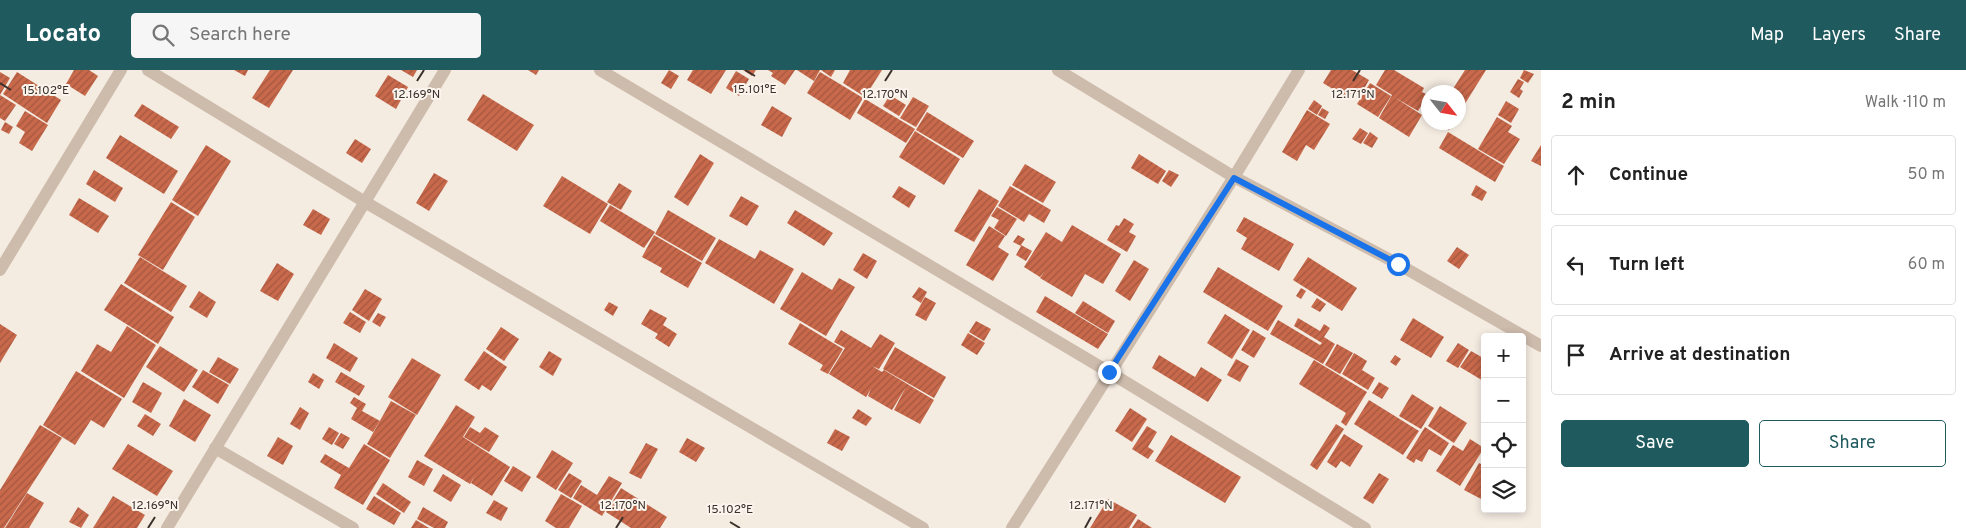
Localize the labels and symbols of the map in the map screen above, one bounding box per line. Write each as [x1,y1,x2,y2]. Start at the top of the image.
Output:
text: 15.101°E [733,82,777,98]
text: 15.102°E [23,83,69,99]
north arrow [1421,85,1466,130]
text: 12.169°N [394,87,440,103]
text: 12.170°N [862,87,908,103]
text: 12.171°N [1331,87,1375,103]
route start [1387,253,1410,276]
route end [1098,361,1121,384]
text: 12.169°N [132,498,178,514]
text: 12.170°N [600,498,646,514]
text: 12.171°N [1069,498,1113,514]
text: 15.102°E [707,502,753,518]

